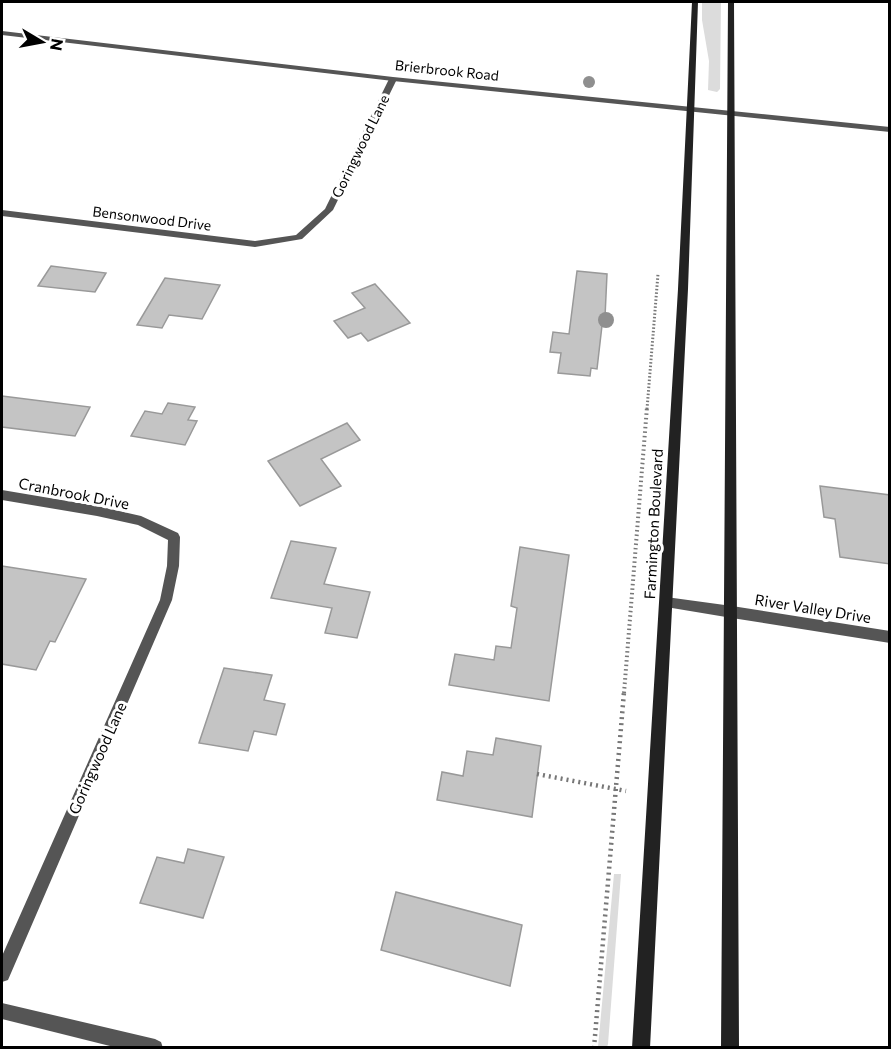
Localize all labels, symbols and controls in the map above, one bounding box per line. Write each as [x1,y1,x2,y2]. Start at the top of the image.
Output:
north arrow [12,12,72,72]
text: N [47,37,68,52]
street label: Brierbrook Road [394,56,500,84]
street label: Goringwood Lane [328,92,392,200]
street label: Bensonwood Drive [92,202,212,234]
street label: Farmington Boulevard [640,448,666,600]
street label: Cranbrook Drive [17,473,131,513]
street label: River Valley Drive [753,590,873,626]
street label: Goringwood Lane [64,699,130,817]

